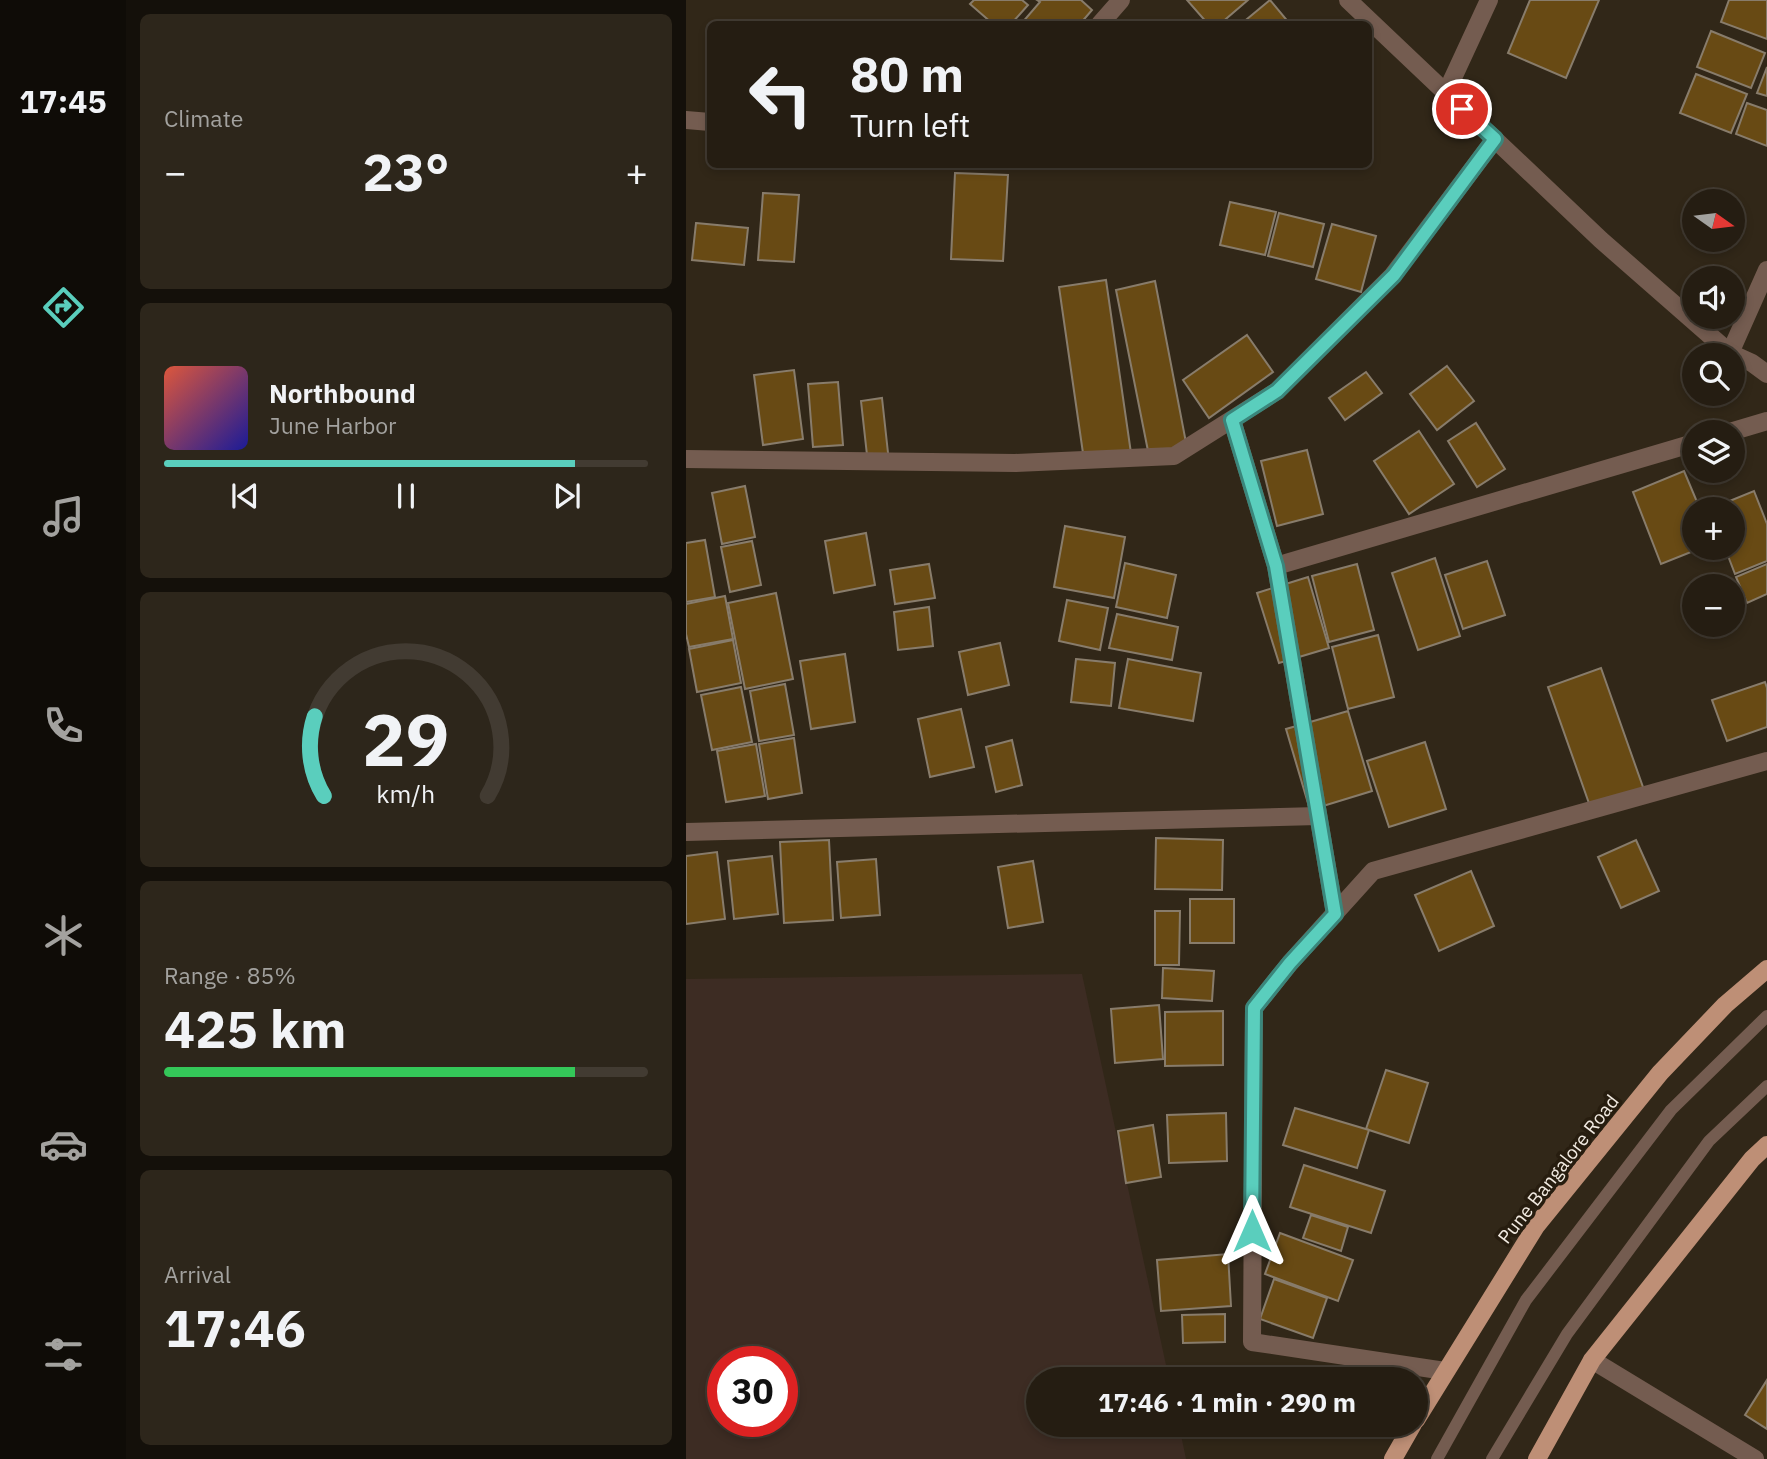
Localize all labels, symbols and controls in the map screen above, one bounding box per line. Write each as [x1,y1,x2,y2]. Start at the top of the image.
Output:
text: 80 m [850,42,964,105]
icon: left [735,49,826,140]
pin [1432,79,1492,139]
text: 17:45 [19,80,107,122]
icon: arrive [1443,90,1481,128]
text: Climate [164,103,243,133]
text: Turn left [850,104,970,146]
text: 23° [363,138,449,205]
text: − [164,147,187,196]
text: + [625,147,648,196]
north arrow [1682,189,1745,252]
map controls [1682,189,1745,637]
button: sound [1682,266,1745,329]
icon: directions [39,283,88,332]
button: search [1682,343,1745,406]
text: Northbound [269,376,416,410]
text: June Harbor [269,410,397,440]
button: layers [1682,420,1745,483]
icon: previous [226,477,264,515]
icon: pause [387,477,425,515]
icon: next [548,477,586,515]
icon: music [39,492,88,541]
button: + [1682,497,1745,560]
button: − [1682,574,1745,637]
text: 29 [362,691,450,786]
icon: phone [39,701,88,750]
text: km/h [377,776,435,809]
icon: climate [39,911,88,960]
text: Range · 85% [164,960,296,990]
text: 425 km [164,995,346,1062]
street label: Pune Bangalore Road [1492,1090,1624,1248]
icon: car [39,1120,88,1169]
position arrow [1215,1194,1289,1268]
text: Arrival [164,1259,231,1289]
text: 17:46 [164,1294,306,1361]
icon: filters [39,1330,88,1379]
speed limit sign: 30 [707,1346,798,1437]
text: 17:46 · 1 min · 290 m [1098,1385,1356,1419]

